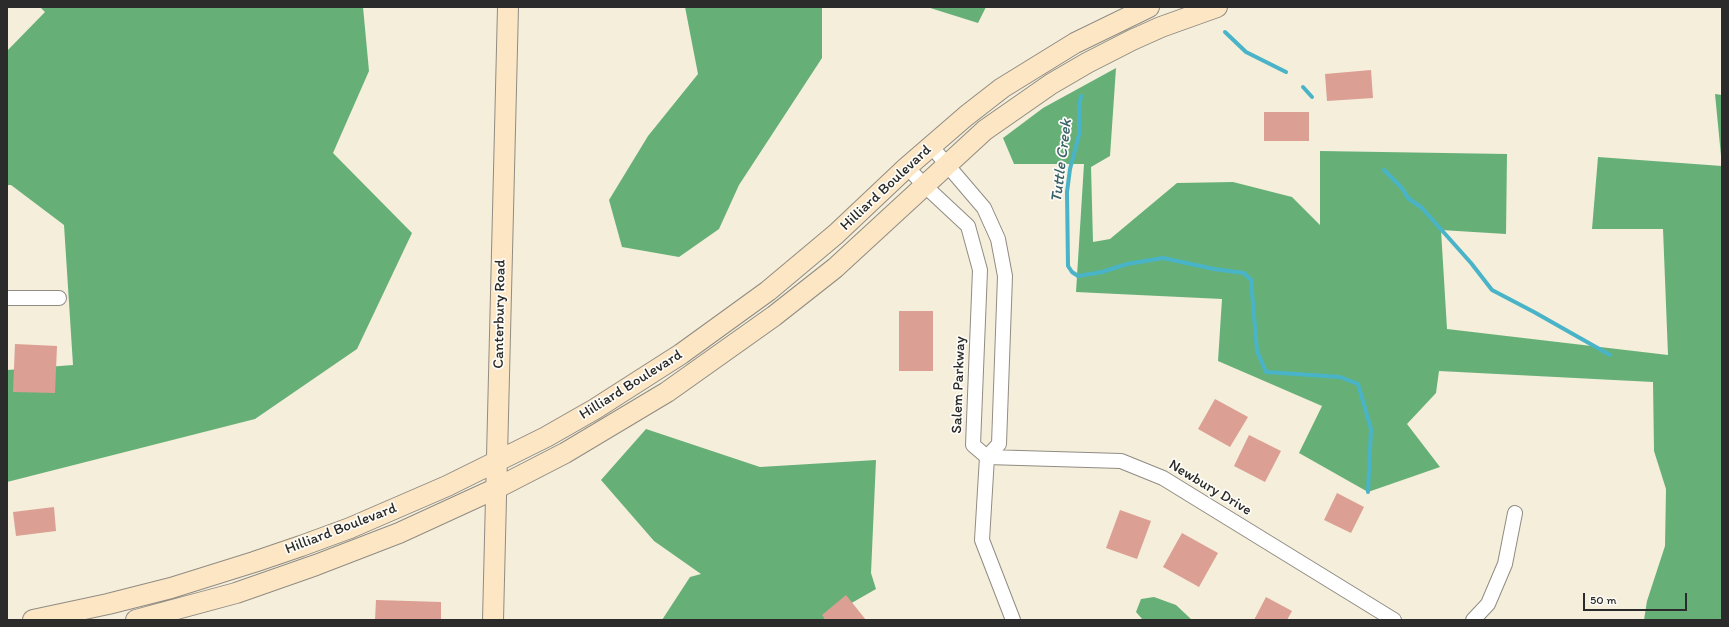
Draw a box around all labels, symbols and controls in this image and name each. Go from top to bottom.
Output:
water label: Tuttle Creek [1047,118,1077,204]
street label: Hilliard Boulevard [837,141,935,235]
street label: Canterbury Road [490,259,510,369]
street label: Salem Parkway [948,336,970,434]
street label: Hilliard Boulevard [576,346,686,424]
street label: Newbury Drive [1165,456,1255,520]
street label: Hilliard Boulevard [283,499,399,559]
scale bar [1585,585,1689,611]
text: 50 m [1590,593,1616,607]

